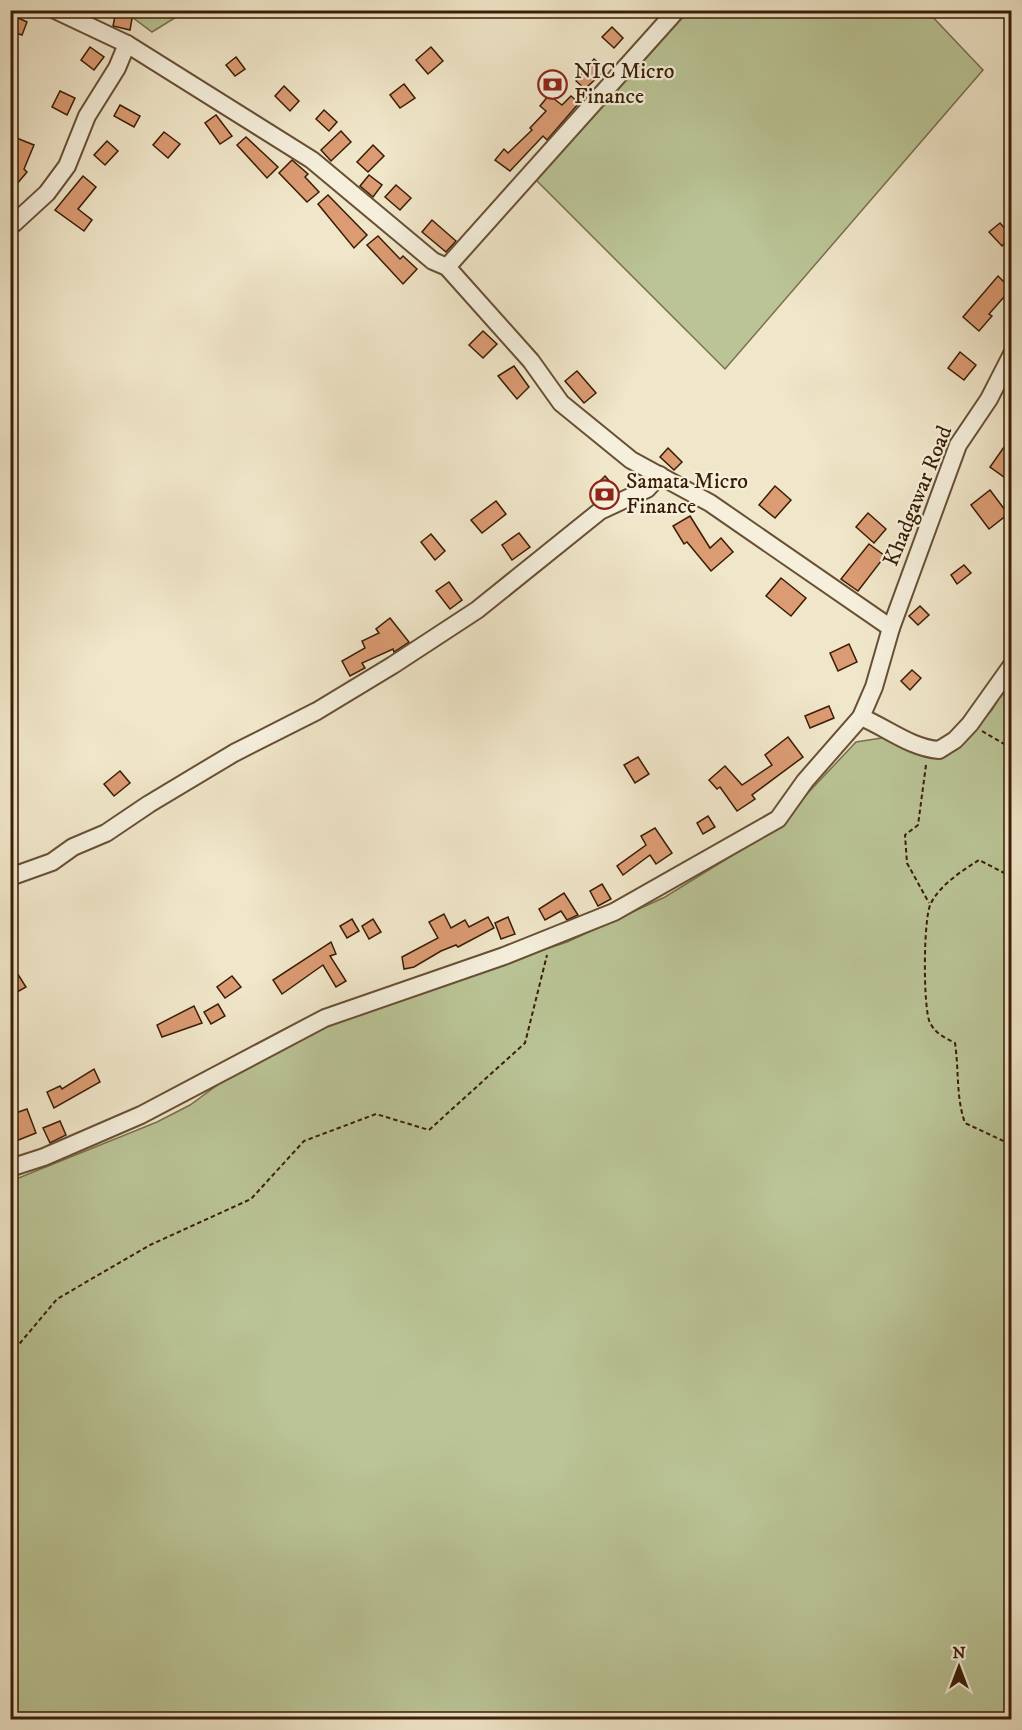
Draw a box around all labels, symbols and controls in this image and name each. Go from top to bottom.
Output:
place label: NIC Micro Finance [574,58,674,110]
bank icon: NIC Micro Finance [537,68,569,100]
street label: Khadgawar Road [878,422,958,570]
place label: Samata Micro Finance [626,468,748,520]
bank icon: Samata Micro Finance [589,478,621,510]
north arrow [929,1637,989,1697]
text: N [952,1643,966,1663]

